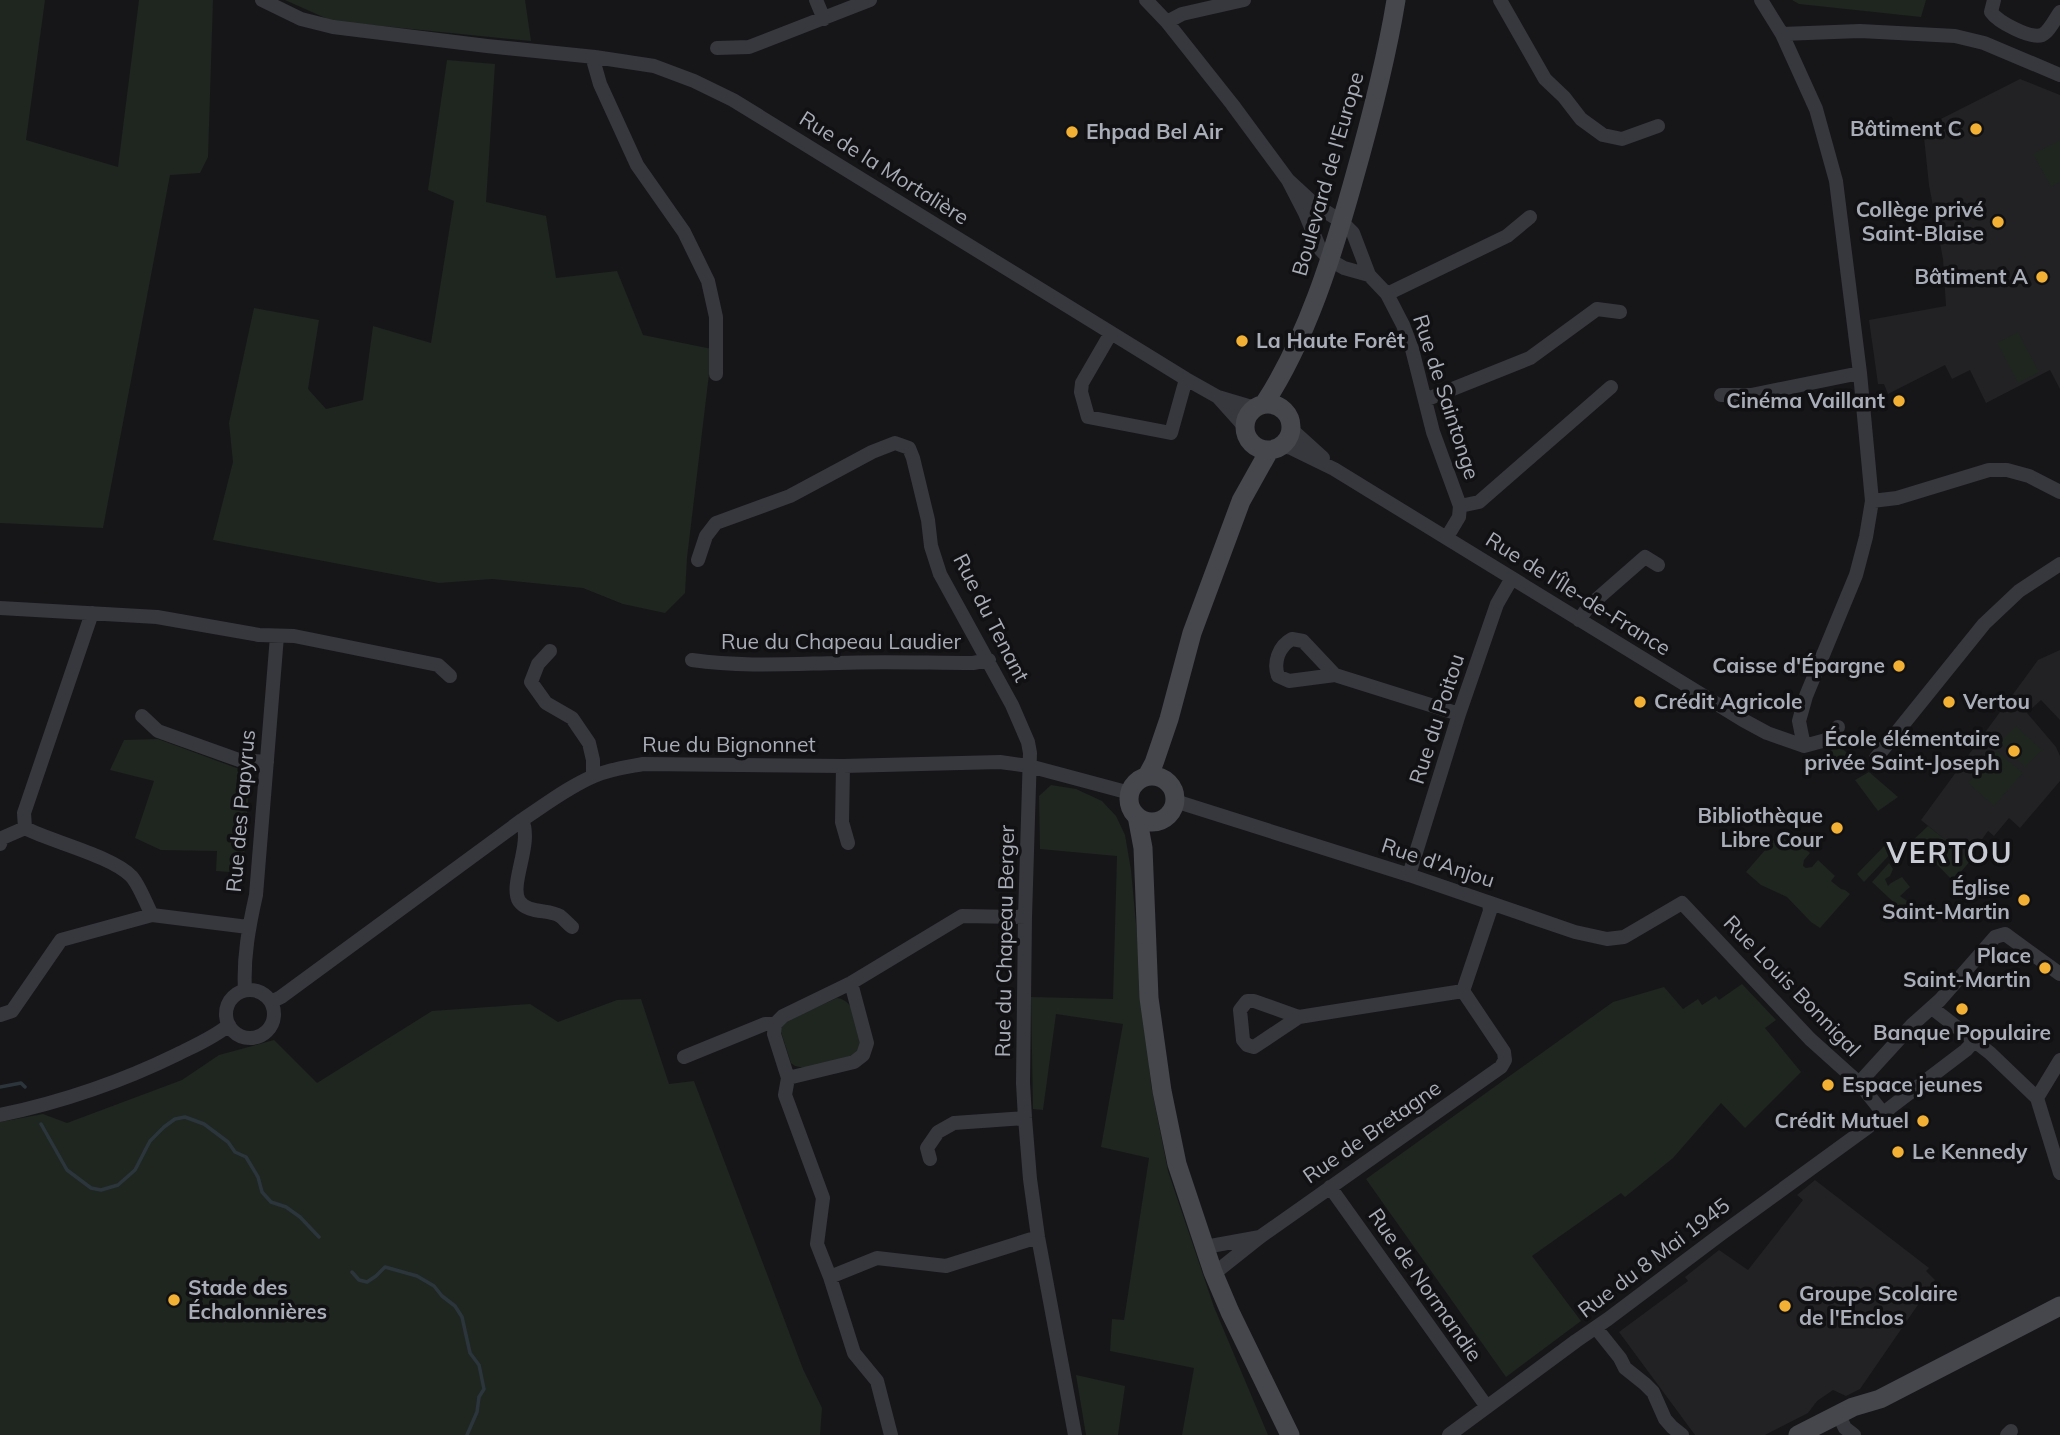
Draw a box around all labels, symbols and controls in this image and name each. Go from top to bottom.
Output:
street label: Boulevard de l'Europe [1285,69,1369,279]
street label: Rue de la Mortalière [795,105,974,230]
place label: Bâtiment C [1850,115,1962,141]
place label: Ehpad Bel Air [1086,118,1223,144]
marker: Bâtiment C [1968,121,1984,137]
marker: Ehpad Bel Air [1064,124,1080,140]
place label: Collège privé Saint-Blaise [1856,196,1984,246]
marker: Collège privé Saint-Blaise [1990,214,2006,230]
place label: Bâtiment A [1915,263,2028,289]
marker: Bâtiment A [2034,269,2050,285]
street label: Rue de Saintonge [1408,311,1486,482]
place label: La Haute Forêt [1256,327,1405,353]
marker: La Haute Forêt [1234,333,1250,349]
place label: Cinéma Vaillant [1726,387,1885,413]
marker: Cinéma Vaillant [1891,393,1907,409]
street label: Rue de l'Île-de-France [1481,526,1676,661]
street label: Rue du Tenant [948,549,1035,686]
street label: Rue du Chapeau Laudier [721,628,961,654]
street label: Rue du Poitou [1403,650,1469,787]
place label: Caisse d'Épargne [1712,652,1885,678]
marker: Caisse d'Épargne [1891,658,1907,674]
place label: Crédit Agricole [1654,688,1802,714]
place label: Vertou [1962,688,2030,714]
marker: Crédit Agricole [1632,694,1648,710]
marker: Vertou [1941,694,1957,710]
place label: École élémentaire privée Saint-Joseph [1804,725,2000,775]
street label: Rue des Papyrus [220,729,260,893]
street label: Rue du Bignonnet [642,731,816,757]
marker: École élémentaire privée Saint-Joseph [2006,743,2022,759]
place label: Bibliothèque Libre Cour [1698,802,1824,852]
marker: Bibliothèque Libre Cour [1829,820,1845,836]
street label: Rue du Chapeau Berger [989,824,1019,1057]
street label: Rue d'Anjou [1378,832,1498,893]
district label: VERTOU [1886,835,2013,870]
place label: Église Saint-Martin [1882,874,2010,924]
marker: Église Saint-Martin [2016,892,2032,908]
street label: Rue Louis Bonnigal [1719,909,1867,1061]
place label: Place Saint-Martin [1903,942,2031,992]
marker: Place Saint-Martin [2037,960,2053,976]
marker: Banque Populaire [1954,1001,1970,1017]
place label: Banque Populaire [1873,1019,2051,1045]
place label: Espace jeunes [1842,1071,1983,1097]
street label: Rue de Bretagne [1297,1074,1445,1188]
marker: Espace jeunes [1820,1077,1836,1093]
place label: Crédit Mutuel [1775,1107,1909,1133]
marker: Crédit Mutuel [1915,1113,1931,1129]
place label: Le Kennedy [1912,1138,2028,1164]
marker: Le Kennedy [1890,1144,1906,1160]
street label: Rue du 8 Mai 1945 [1572,1192,1734,1323]
street label: Rue de Normandie [1363,1203,1488,1366]
place label: Stade des Échalonnières [188,1274,327,1324]
place label: Groupe Scolaire de l'Enclos [1799,1280,1958,1330]
marker: Stade des Échalonnières [166,1292,182,1308]
marker: Groupe Scolaire de l'Enclos [1777,1298,1793,1314]

